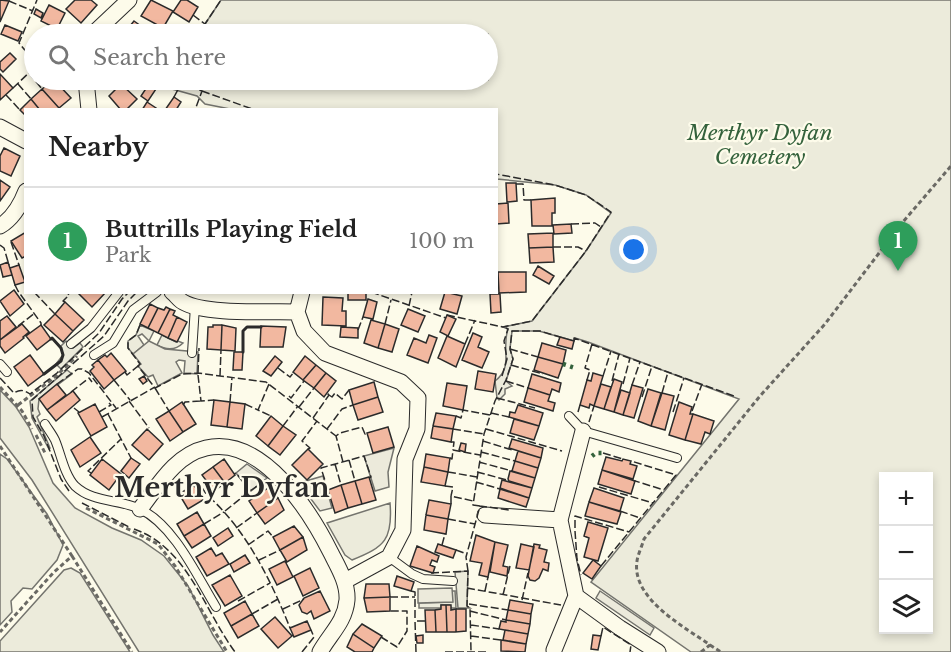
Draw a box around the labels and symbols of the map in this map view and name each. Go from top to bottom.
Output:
park label: Merthyr Dyfan Cemetery [686,120,833,170]
pin: 1 [878,222,918,271]
your location [619,235,648,264]
district label: Merthyr Dyfan [114,471,330,504]

